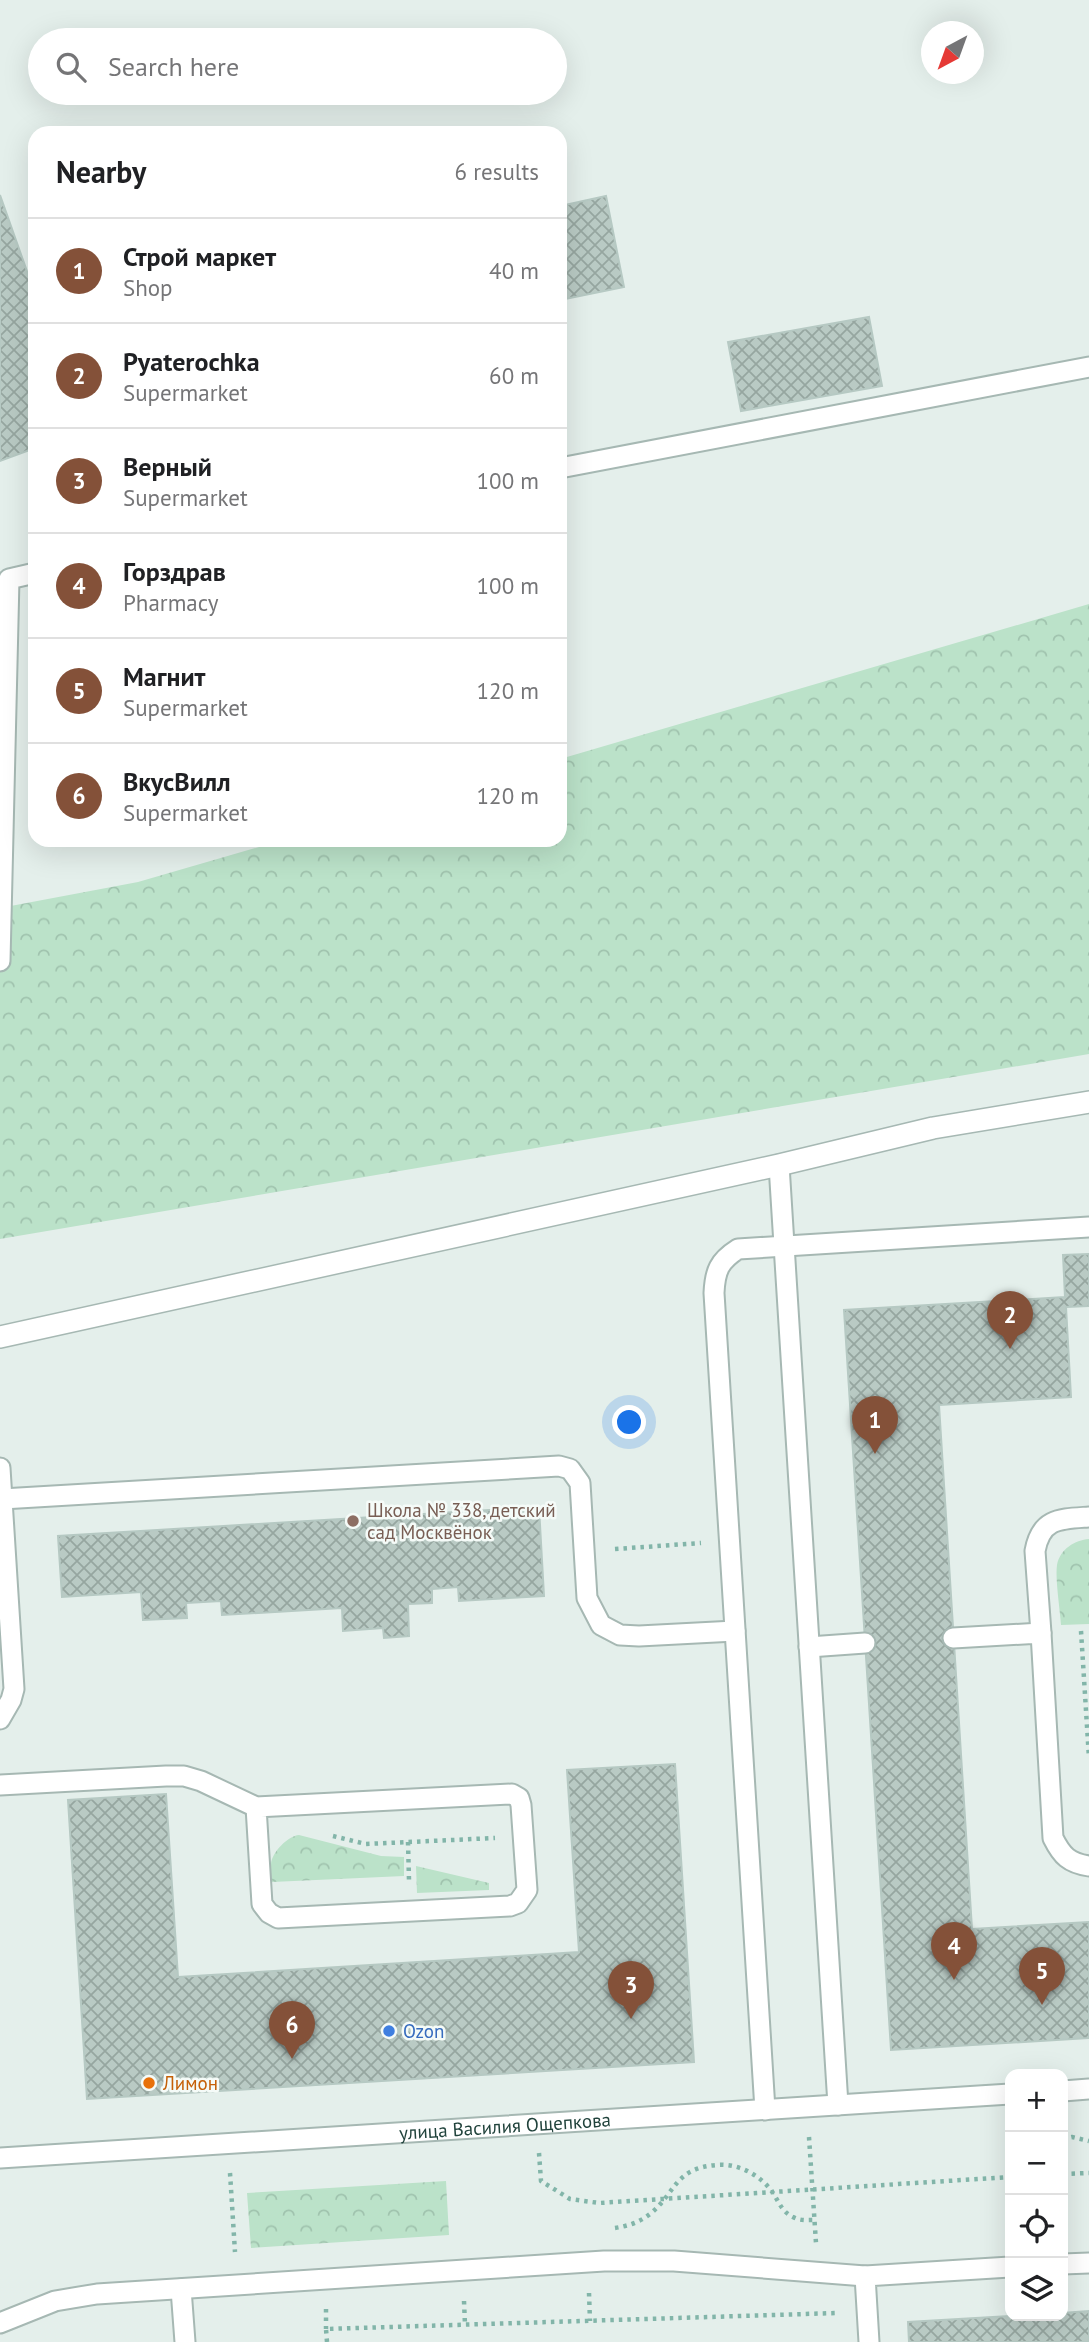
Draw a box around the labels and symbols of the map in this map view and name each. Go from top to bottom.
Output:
north arrow [921,21,984,84]
pin: 2 [987,1291,1033,1349]
pin: 1 [852,1396,898,1454]
your location [612,1405,646,1439]
place label: Школа № 338, детский сад Москвёнок [367,1498,556,1544]
marker: Школа № 338, детский сад Москвёнок [345,1513,361,1529]
pin: 4 [931,1922,977,1980]
pin: 5 [1019,1947,1065,2005]
pin: 3 [608,1961,654,2019]
pin: 6 [269,2001,315,2059]
place label: Ozon [403,2019,444,2043]
marker: Ozon [381,2023,397,2039]
place label: Лимон [162,2071,218,2095]
marker: Лимон [141,2075,157,2091]
street label: улица Василия Ощепкова [398,2107,612,2145]

